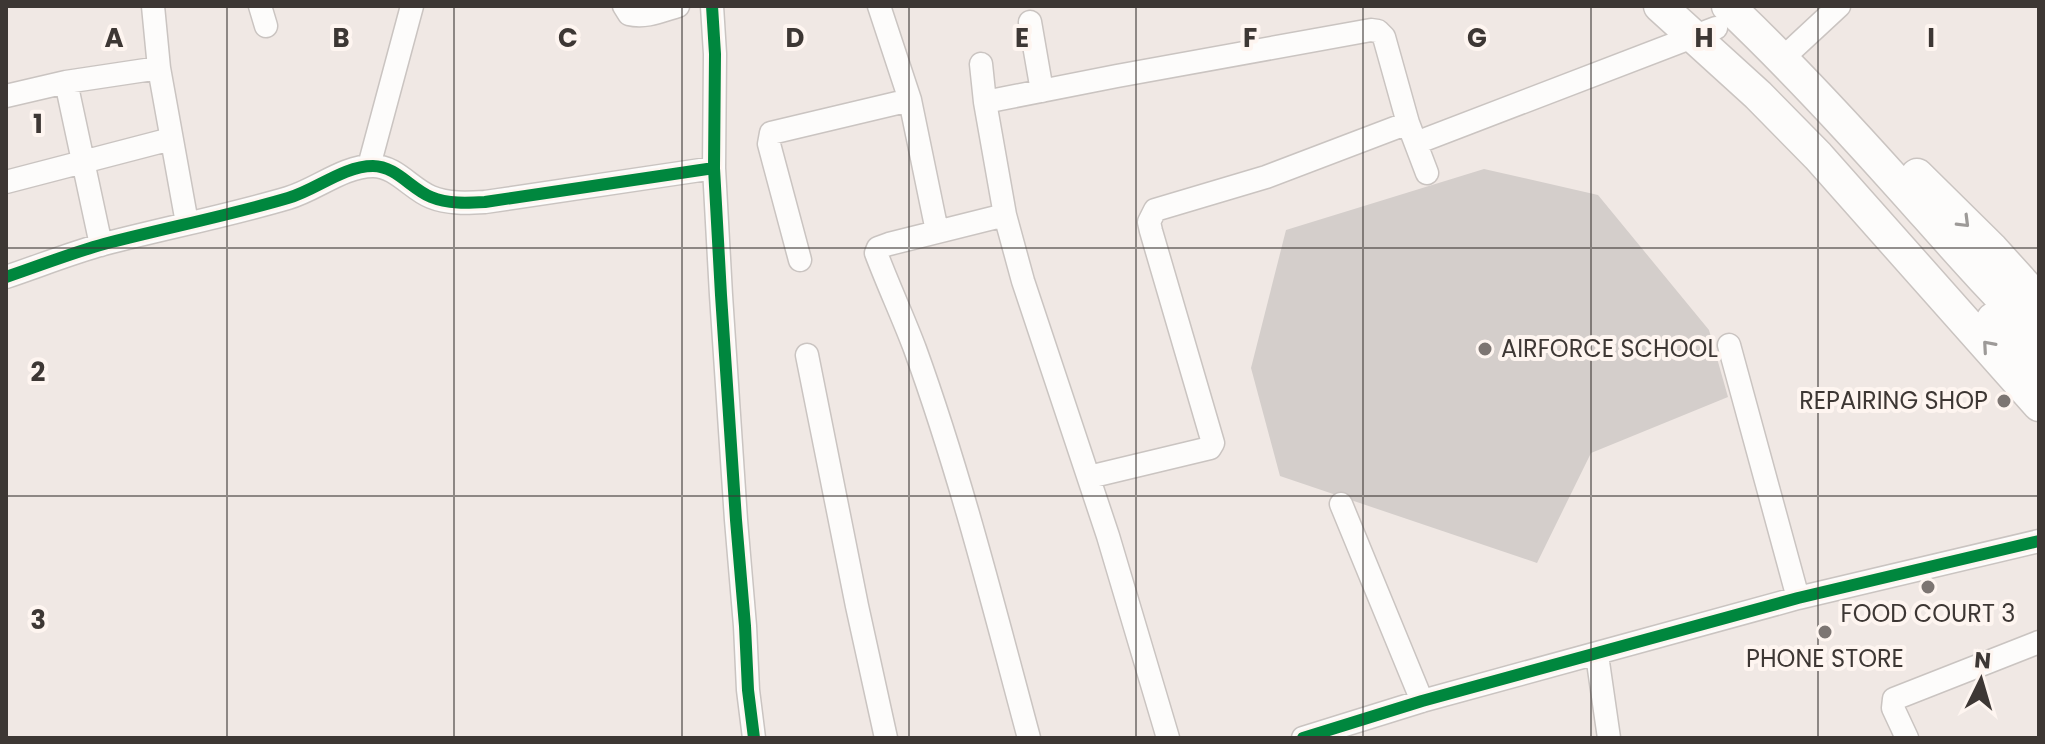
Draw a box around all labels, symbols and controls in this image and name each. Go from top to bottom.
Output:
text: A [104,20,124,56]
text: B [332,20,350,56]
text: C [558,20,578,56]
text: D [786,20,805,56]
text: E [1015,20,1029,56]
text: F [1243,20,1257,56]
text: G [1467,20,1487,56]
text: H [1694,20,1714,56]
text: I [1927,20,1935,56]
text: 1 [33,106,43,142]
one-way arrow [1955,213,1970,227]
place label: AIRFORCE SCHOOL [1501,332,1718,365]
marker: AIRFORCE SCHOOL [1476,340,1494,358]
one-way arrow [1983,341,1998,356]
text: 2 [31,354,46,390]
place label: REPAIRING SHOP [1799,384,1988,417]
marker: REPAIRING SHOP [1995,392,2013,410]
marker: FOOD COURT 3 [1919,578,1937,596]
place label: FOOD COURT 3 [1841,597,2015,630]
text: 3 [30,602,46,638]
marker: PHONE STORE [1816,623,1834,641]
north arrow [1941,640,2021,720]
place label: PHONE STORE [1746,642,1904,675]
text: N [1973,644,1992,677]

